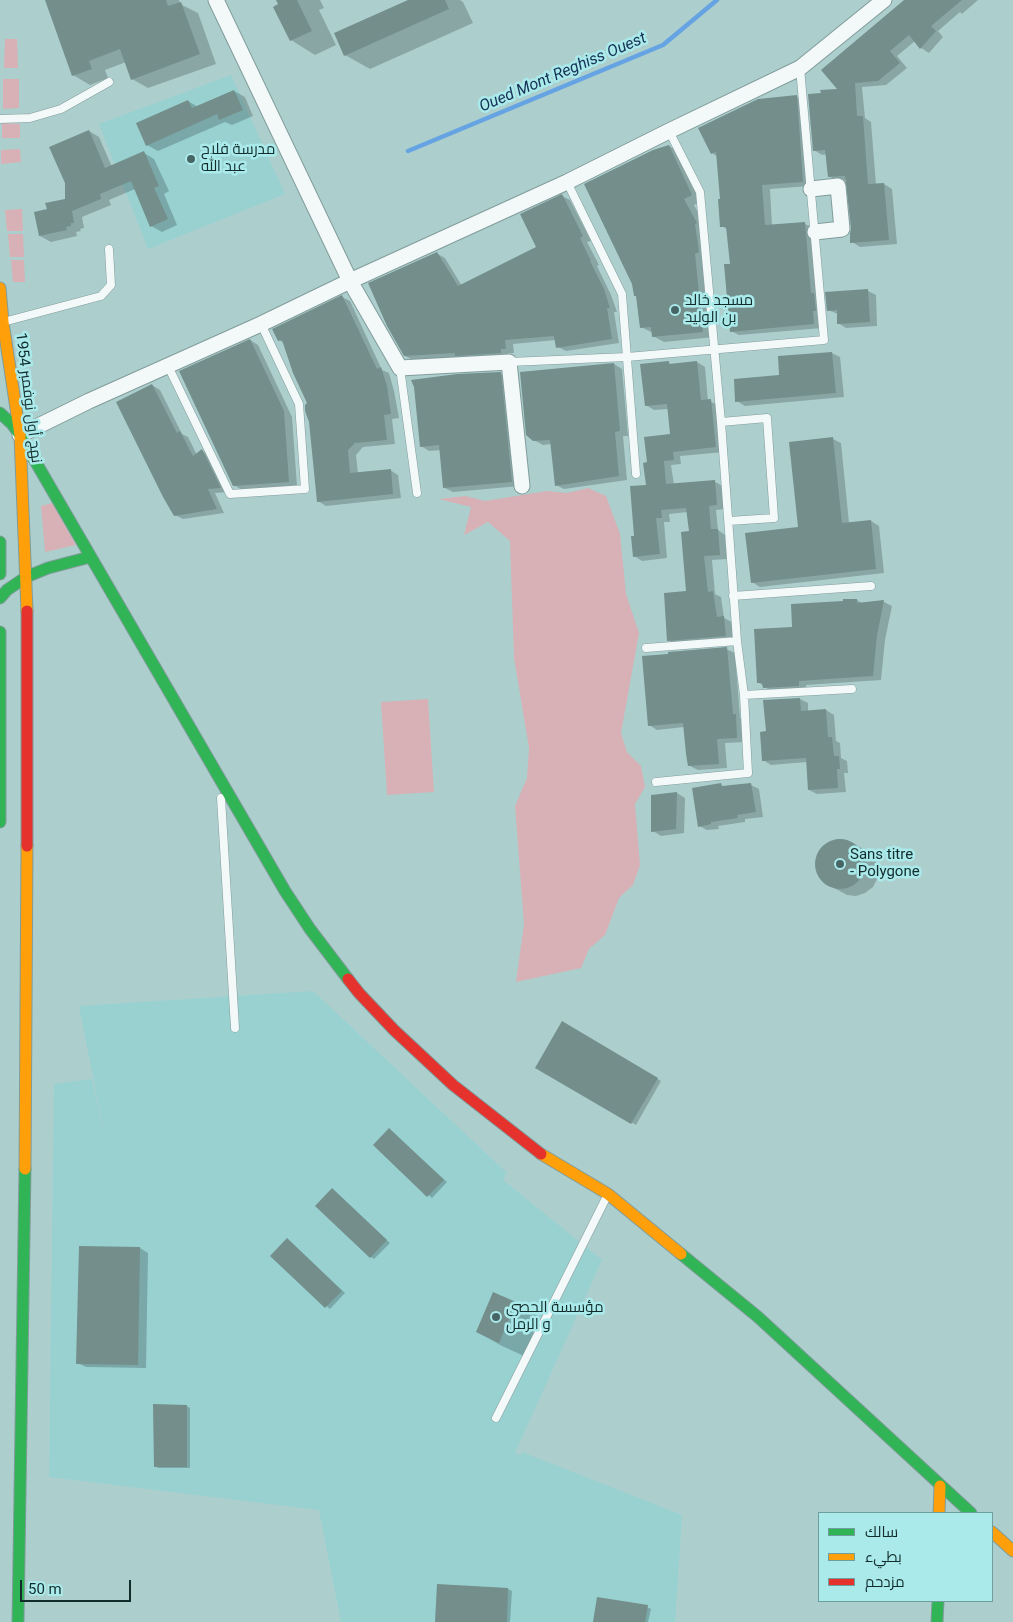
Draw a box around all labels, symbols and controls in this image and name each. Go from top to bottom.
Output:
water label: Oued Mont Reghiss Ouest [477,29,649,117]
place label: مدرسة فلاح عبد الله [201,141,275,176]
marker: مدرسة فلاح عبد الله [185,153,197,165]
place label: مسجد خالد بن الوليد [685,292,753,327]
marker: مسجد خالد بن الوليد [669,304,681,316]
street label: نهج أول نوفمبر 1954 [11,332,45,464]
place label: Sans titre - Polygone [850,846,920,881]
marker: Sans titre - Polygone [834,858,846,870]
place label: مؤسسة الحصى و الرمل [506,1299,604,1334]
marker: مؤسسة الحصى و الرمل [490,1311,502,1323]
legend [818,1512,993,1602]
text: سالك [865,1523,898,1541]
text: بطيء [865,1548,902,1566]
scale bar [22,1570,134,1602]
text: مزدحم [865,1573,905,1591]
text: 50 m [28,1580,62,1598]

